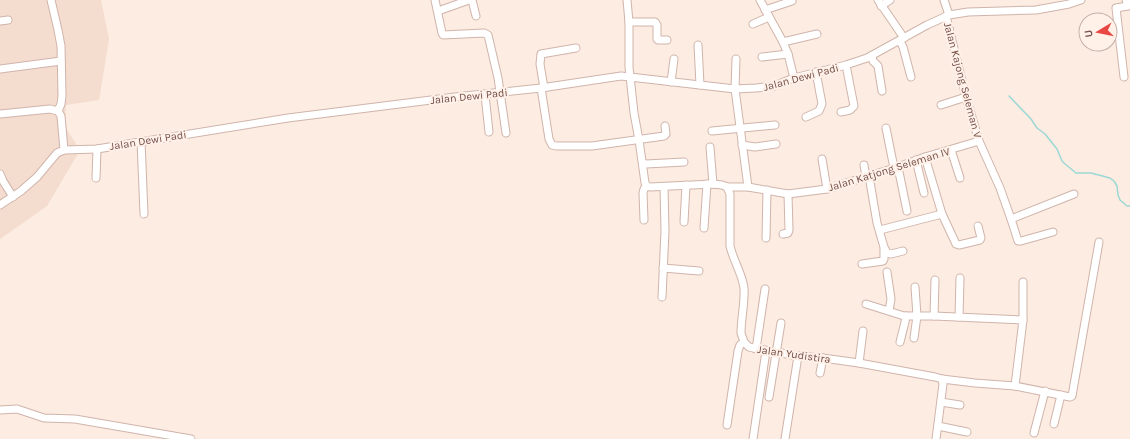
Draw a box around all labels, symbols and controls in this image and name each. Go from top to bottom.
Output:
north arrow [1078,12,1118,52]
street label: Jalan Kajong Seleman V [941,21,984,139]
text: U [1082,29,1096,39]
street label: Jalan Dewi Padi [762,61,840,94]
street label: Jalan Dewi Padi [430,86,508,107]
street label: Jalan Dewi Padi [109,128,187,153]
street label: Jalan Katjong Seleman IV [827,145,952,194]
street label: Jalan Yudistira [756,343,831,366]

